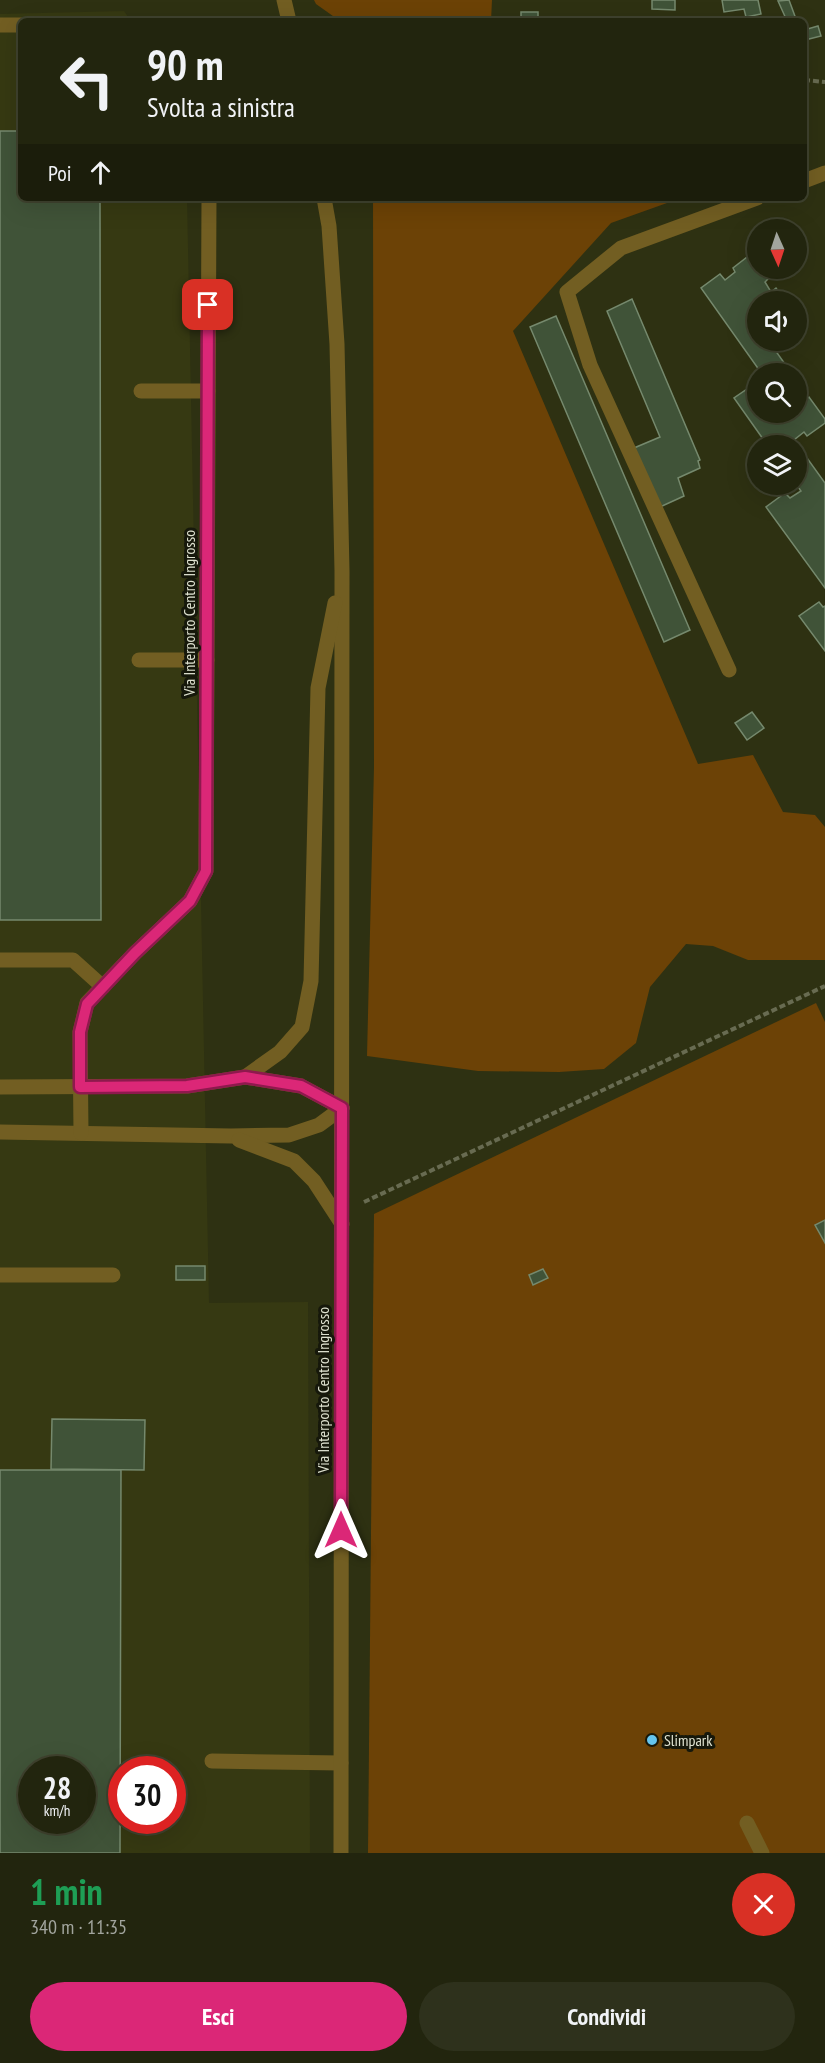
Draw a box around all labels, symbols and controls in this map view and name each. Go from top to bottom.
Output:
text: 90 m [147,37,224,92]
icon: left [48,42,126,120]
text: Svolta a sinistra [147,90,295,124]
icon: ahead [84,156,117,189]
text: Poi [48,159,72,187]
north arrow [747,219,807,279]
map controls [747,219,807,495]
pin [182,279,233,330]
icon: arrive [191,288,224,321]
button: sound [747,291,807,351]
button: search [747,363,807,423]
button: layers [747,435,807,495]
street label: Via Interporto Centro Ingrosso [179,530,199,697]
street label: Via Interporto Centro Ingrosso [313,1307,333,1474]
position arrow [309,1498,373,1562]
place label: Slimpark [664,1730,713,1750]
marker: Slimpark [645,1733,659,1747]
speed limit sign: 30 [108,1756,186,1834]
text: 28 [43,1768,71,1807]
text: km/h [44,1801,70,1820]
text: 1 min [30,1868,103,1915]
button: close [732,1873,795,1936]
text: 340 m · 11:35 [30,1914,127,1940]
button: Esci [30,1982,407,2051]
button: Condividi [419,1982,795,2051]

